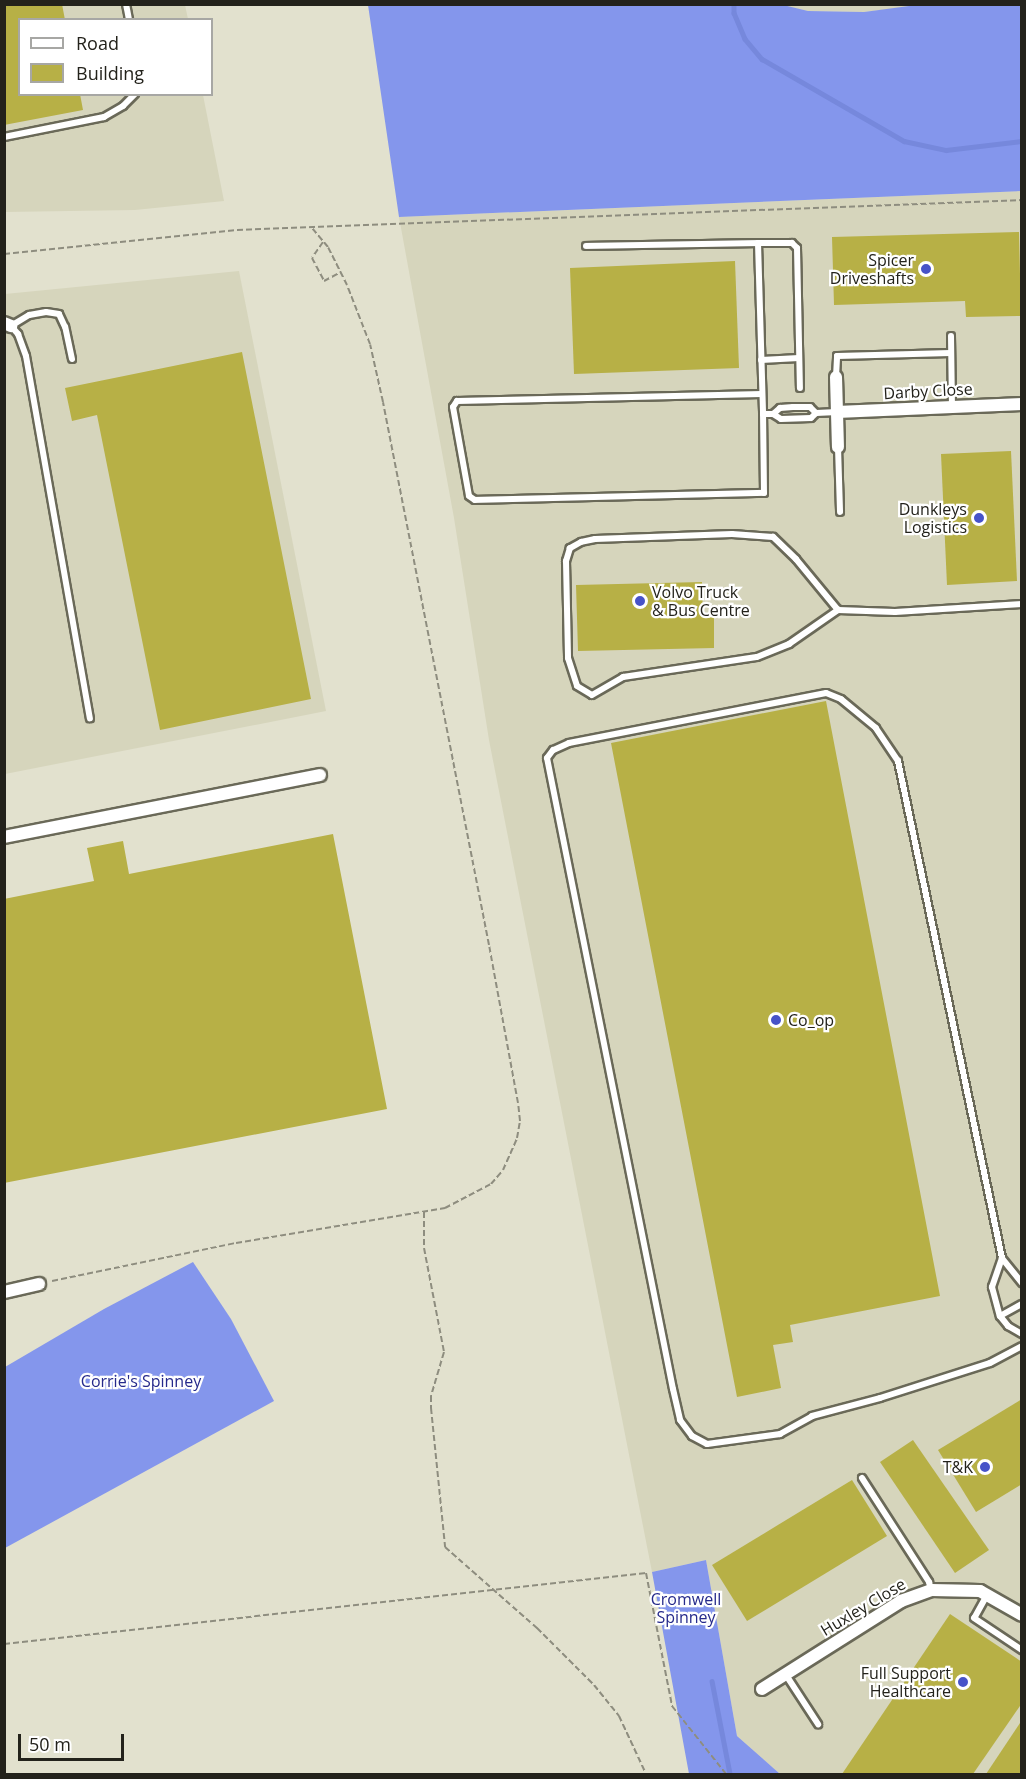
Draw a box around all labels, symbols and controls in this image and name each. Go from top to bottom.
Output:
legend [18,18,213,96]
text: Road [76,31,119,55]
text: Building [76,61,144,85]
place label: Spicer Driveshafts [830,250,914,288]
marker: Spicer Driveshafts [919,262,933,276]
street label: Darby Close [883,379,973,403]
place label: Dunkleys Logistics [899,499,967,537]
marker: Dunkleys Logistics [972,511,986,525]
place label: Volvo Truck & Bus Centre [652,582,750,620]
marker: Volvo Truck & Bus Centre [633,594,647,608]
place label: Co_op [788,1010,834,1030]
marker: Co_op [769,1013,783,1027]
park label: Corrie's Spinney [81,1371,201,1391]
place label: T&K [943,1457,973,1477]
marker: T&K [978,1460,992,1474]
street label: Huxley Close [817,1574,909,1640]
park label: Cromwell Spinney [651,1589,721,1627]
place label: Full Support Healthcare [861,1663,951,1701]
marker: Full Support Healthcare [956,1675,970,1689]
scale bar [21,1722,128,1760]
text: 50 m [29,1732,71,1756]

